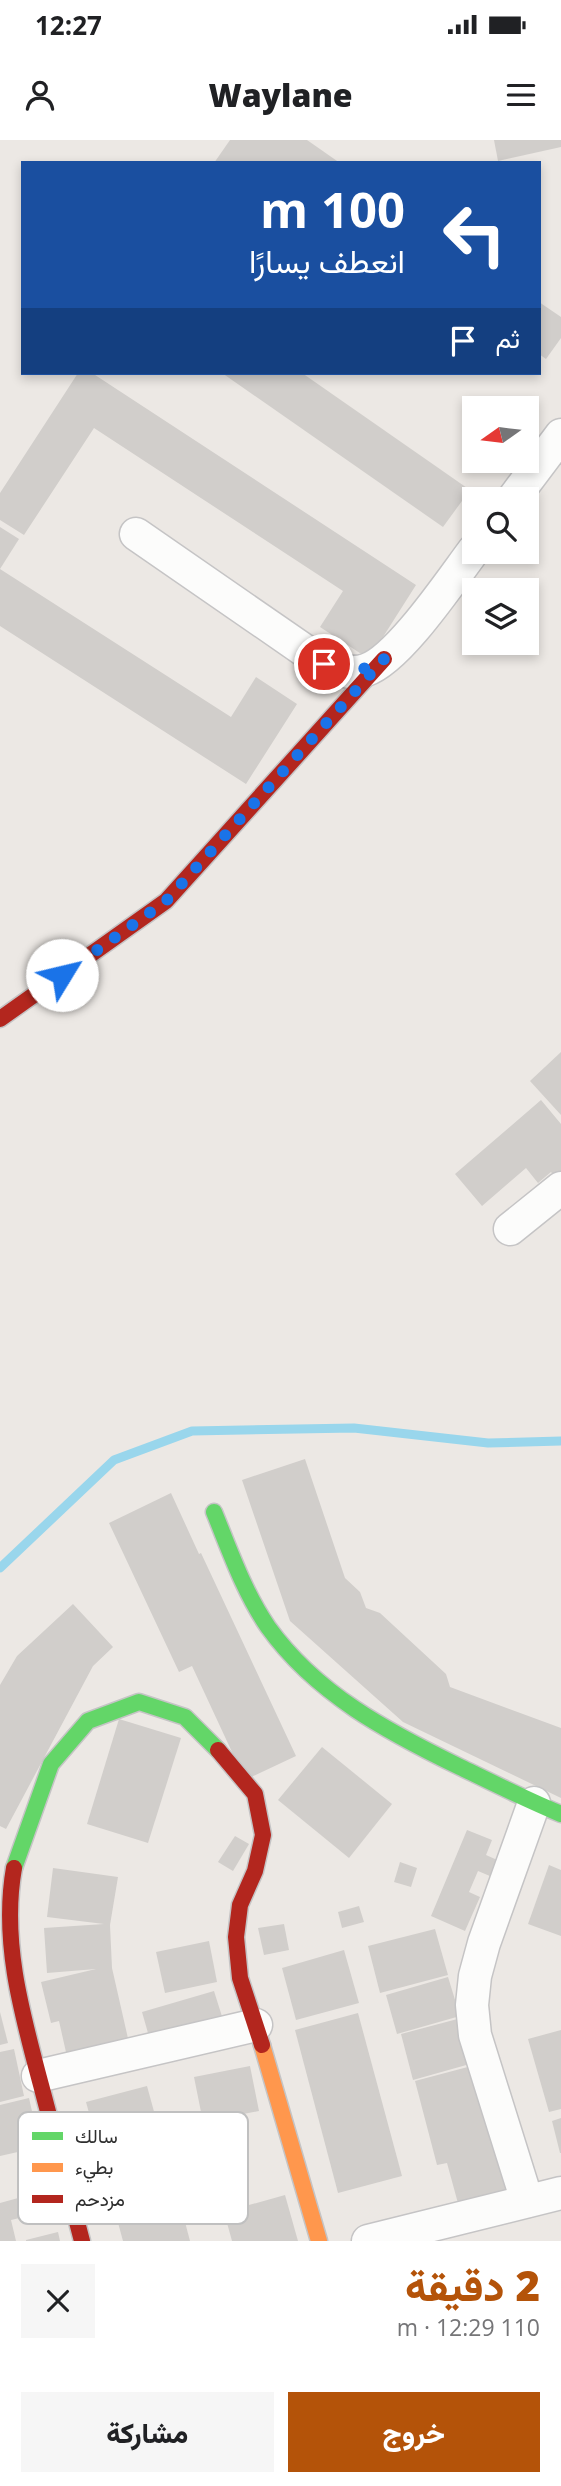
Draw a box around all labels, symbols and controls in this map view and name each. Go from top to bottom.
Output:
text: 12:27 [35,7,102,43]
text: Waylane [208,73,353,116]
icon: person [21,76,59,114]
icon: menu [502,76,540,114]
text: 100 m [260,176,405,242]
icon: left [429,189,520,280]
text: انعطف يسارًا [249,239,405,282]
text: ثم [496,320,520,356]
icon: arrive [444,322,482,360]
north arrow [462,396,539,472]
map controls [462,396,539,655]
button: search [462,487,539,564]
button: layers [462,578,539,655]
pin [294,634,354,694]
icon: arrive [305,645,343,683]
position arrow [25,938,99,1012]
legend [18,2112,248,2224]
text: سالك [75,2123,118,2149]
text: بطيء [75,2154,113,2183]
text: مزدحم [75,2186,125,2212]
text: 2 دقيقة [405,2256,540,2313]
button: close [21,2264,95,2338]
text: 110 m · 12:29 [397,2311,540,2343]
button: مشاركة [21,2392,274,2472]
button: خروج [288,2392,540,2472]

